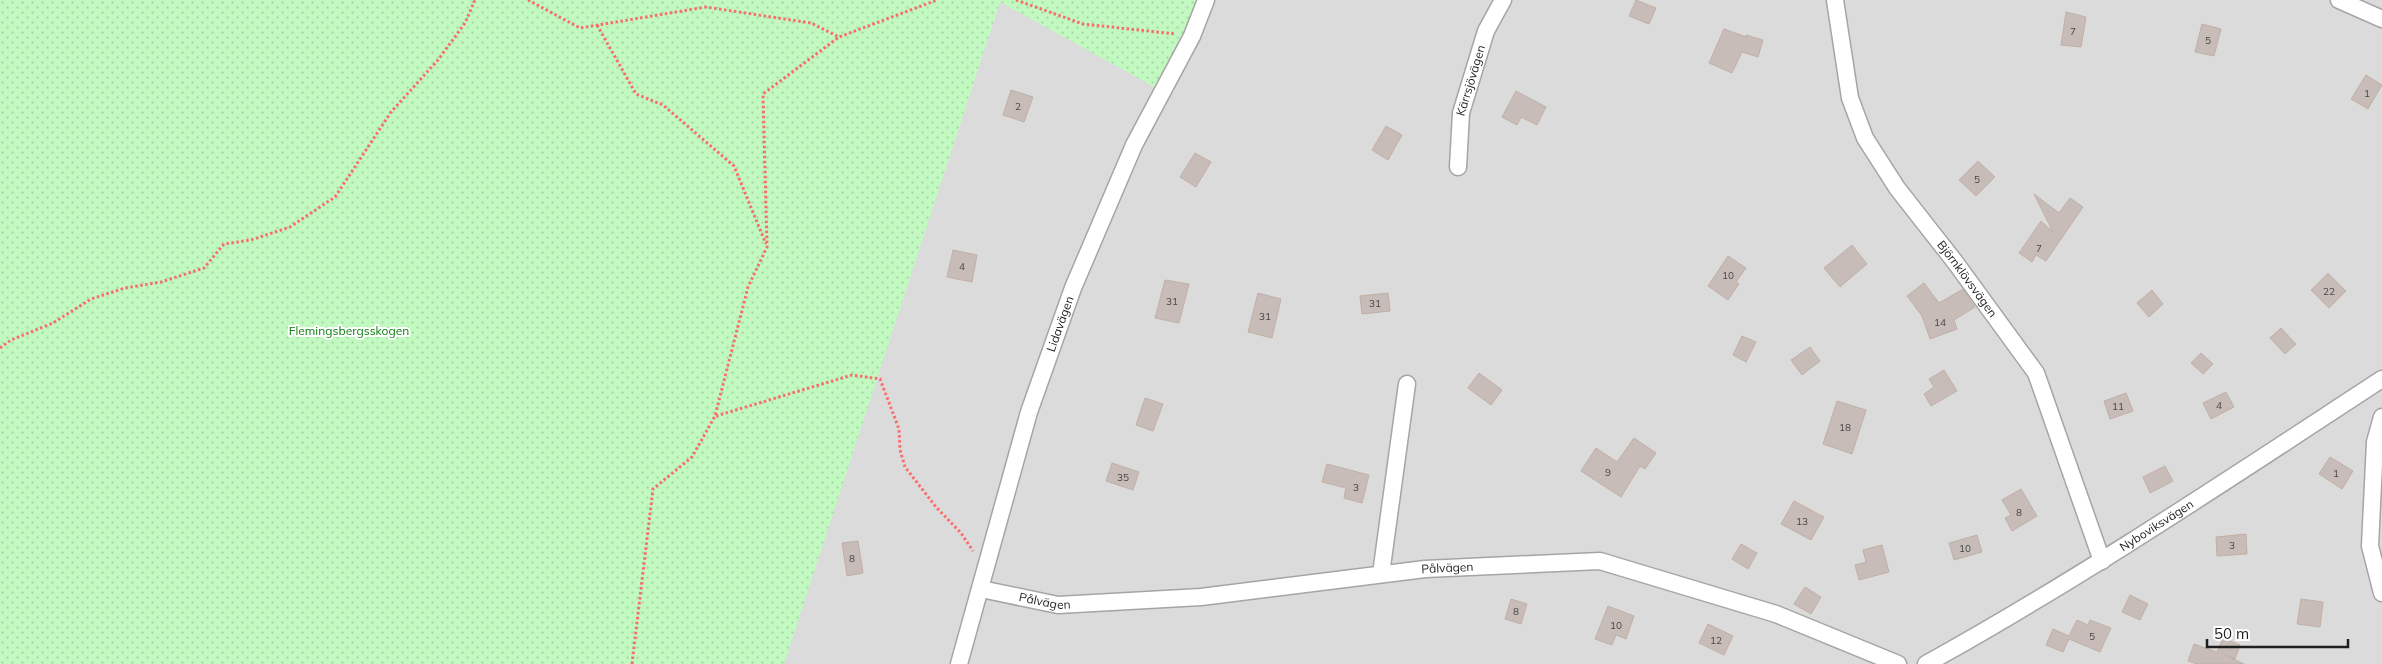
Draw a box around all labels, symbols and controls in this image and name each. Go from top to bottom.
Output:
house number: 7 [2070,25,2076,38]
house number: 5 [2205,34,2211,47]
street label: Kärrsjövägen [1453,43,1488,118]
house number: 1 [2364,87,2370,100]
house number: 2 [1015,100,1021,113]
house number: 5 [1974,173,1980,186]
street label: Björnklövsvägen [1934,237,2001,320]
house number: 7 [2036,242,2042,255]
house number: 4 [959,260,965,273]
house number: 10 [1722,269,1734,282]
house number: 22 [2323,285,2335,298]
street label: Lidavägen [1043,294,1077,354]
house number: 31 [1166,295,1178,308]
house number: 31 [1369,297,1381,310]
house number: 31 [1259,310,1271,323]
house number: 14 [1934,316,1946,329]
park label: Flemingsbergsskogen [289,323,409,338]
house number: 4 [2216,399,2222,412]
house number: 11 [2112,400,2124,413]
house number: 18 [1839,421,1851,434]
house number: 9 [1605,466,1611,479]
house number: 1 [2333,467,2339,480]
house number: 35 [1117,471,1129,484]
house number: 3 [1353,481,1359,494]
street label: Nyboviksvägen [2117,496,2196,554]
house number: 8 [2016,506,2022,519]
house number: 13 [1796,515,1808,528]
house number: 3 [2229,539,2235,552]
house number: 10 [1959,542,1971,555]
house number: 8 [849,552,855,565]
street label: Pålvägen [1421,559,1474,576]
street label: Pålvägen [1018,589,1071,612]
house number: 8 [1513,605,1519,618]
scale bar [2207,616,2348,648]
house number: 10 [1610,619,1622,632]
text: 50 m [2214,624,2249,643]
house number: 5 [2089,630,2095,643]
house number: 12 [1710,634,1722,647]

